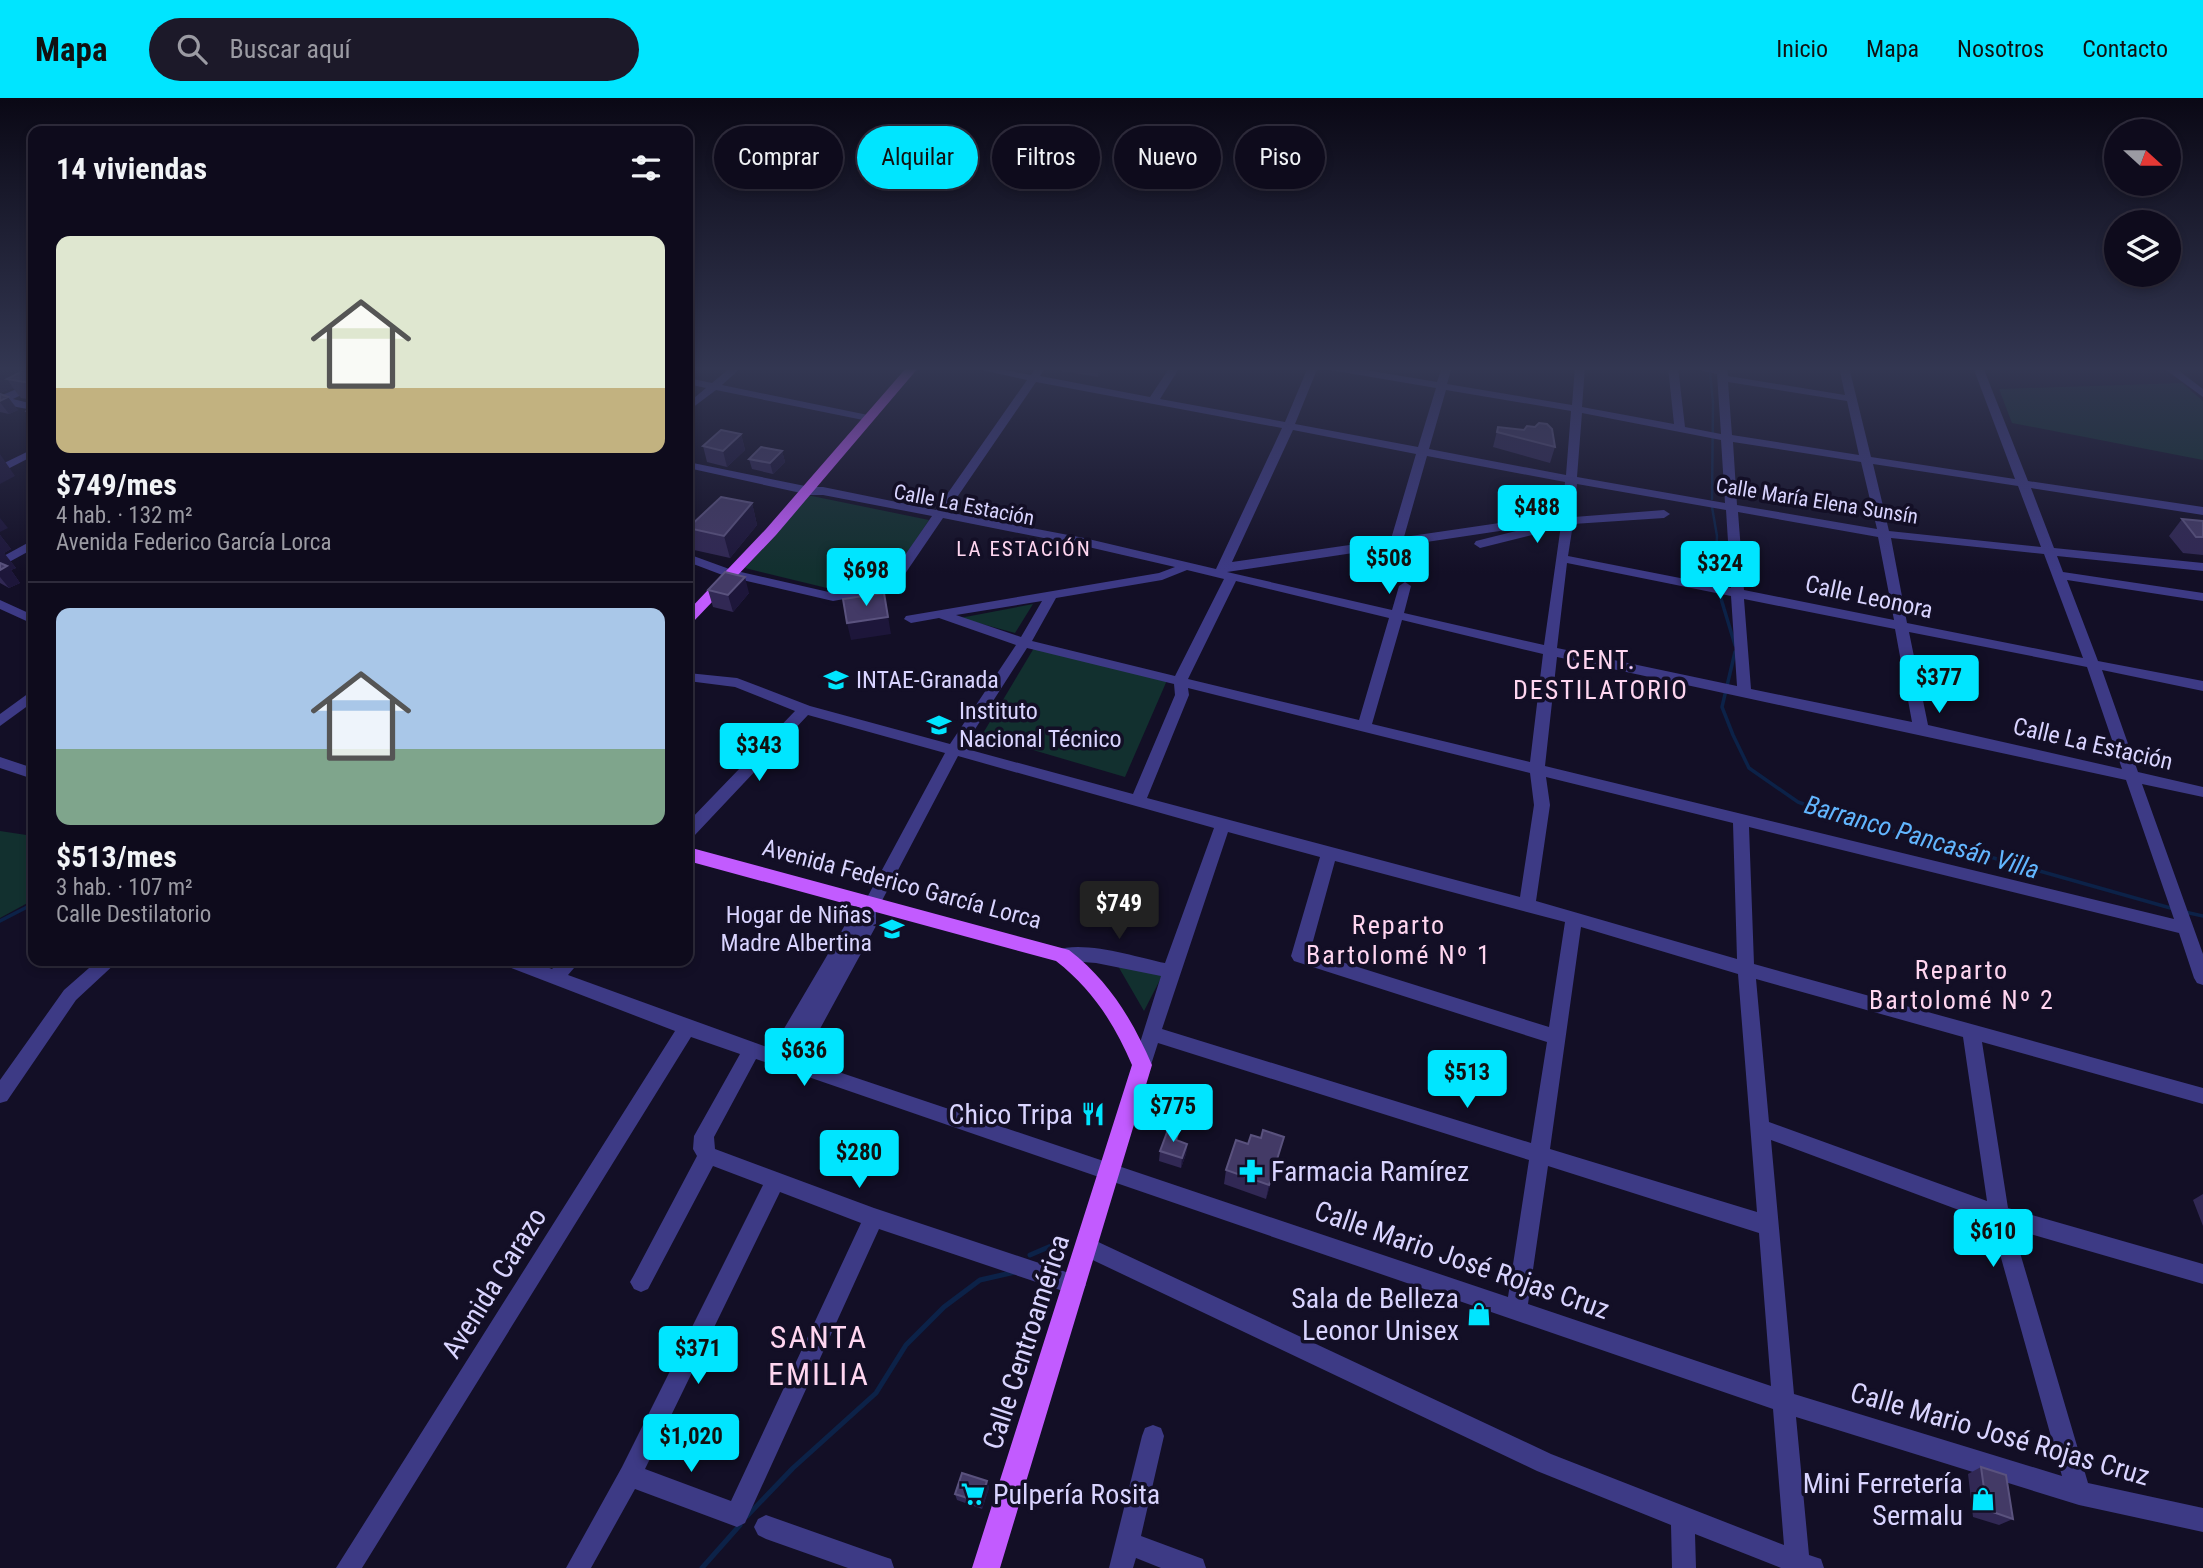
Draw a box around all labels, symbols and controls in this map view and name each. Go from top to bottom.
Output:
search box [149,18,639,81]
text: Mapa [35,30,107,69]
icon: search [173,30,211,68]
text: Buscar aquí [229,34,351,64]
text: Inicio [1776,35,1828,63]
text: Mapa [1866,35,1919,63]
text: Nosotros [1957,35,2044,63]
text: Contacto [2082,35,2168,63]
north arrow [2104,119,2180,196]
map controls [2104,119,2181,287]
chip: Comprar [714,126,843,189]
chip: Alquilar [857,126,978,189]
chip: Filtros [992,126,1100,189]
chip: Nuevo [1114,126,1221,189]
chip: Piso [1235,126,1325,189]
icon: filters [627,149,665,187]
text: 14 viviendas [56,151,207,186]
button: layers [2104,210,2181,287]
icon: home [298,281,424,407]
text: $749/mes [56,467,177,502]
street label: Calle María Elena Sunsín [1714,473,1920,529]
street label: Calle La Estación [892,480,1036,530]
pin: $488 [1496,486,1578,545]
text: $488 [1514,494,1560,521]
text: 4 hab. · 132 m² [56,502,193,529]
text: Avenida Federico García Lorca [56,529,331,556]
pin: $508 [1348,536,1430,596]
district label: LA ESTACIÓN [956,537,1092,561]
pin: $324 [1679,542,1761,601]
text: $508 [1366,545,1412,572]
pin: $698 [825,548,907,608]
text: $324 [1697,550,1743,577]
text: $698 [843,557,889,584]
street label: Calle Leonora [1803,570,1935,624]
district label: CENT. DESTILATORIO [1513,645,1689,705]
icon: home [298,653,424,779]
pin: $377 [1898,656,1980,715]
text: $377 [1916,664,1962,691]
school or university icon: INTAE-Granada [822,666,850,694]
place label: INTAE-Granada [856,666,999,694]
place label: Instituto Nacional Técnico [959,697,1122,753]
school or university icon: Instituto Nacional Técnico [925,711,953,739]
street label: Calle La Estación [2010,712,2176,776]
pin: $343 [718,724,800,783]
text: $343 [736,732,782,759]
water label: Barranco Pancasán Villa [1801,789,2043,885]
street label: Avenida Federico García Lorca [760,833,1044,935]
text: $513/mes [56,839,177,874]
text: 3 hab. · 107 m² [56,874,193,901]
pin: $749 [1078,882,1160,941]
text: $749 [1096,890,1142,917]
text: Calle Destilatorio [56,901,211,928]
place label: Hogar de Niñas Madre Albertina [721,901,872,957]
district label: Reparto Bartolomé Nº 1 [1306,910,1492,970]
school or university icon: Hogar de Niñas Madre Albertina [878,915,906,943]
district label: Reparto Bartolomé Nº 2 [1869,955,2055,1015]
pin: $636 [763,1028,845,1088]
text: $636 [781,1037,827,1064]
pin: $513 [1426,1051,1508,1110]
text: $513 [1444,1059,1490,1086]
pin: $775 [1132,1084,1214,1144]
text: $775 [1150,1093,1196,1120]
place label: Chico Tripa [949,1098,1073,1131]
restaurant icon: Chico Tripa [1079,1100,1107,1128]
pin: $280 [818,1130,900,1190]
text: $280 [836,1139,882,1166]
place label: Farmacia Ramírez [1271,1155,1469,1188]
pharmacy icon: Farmacia Ramírez [1237,1157,1265,1185]
street label: Calle Mario José Rojas Cruz [1310,1194,1614,1326]
street label: Avenida Carazo [435,1202,553,1364]
pin: $610 [1952,1210,2034,1269]
text: $610 [1970,1218,2016,1245]
street label: Calle Centroamérica [976,1230,1076,1454]
place label: Sala de Belleza Leonor Unisex [1291,1282,1459,1347]
shop icon: Sala de Belleza Leonor Unisex [1465,1300,1493,1328]
district label: SANTA EMILIA [768,1318,870,1393]
pin: $371 [657,1326,739,1386]
text: $371 [675,1335,721,1362]
street label: Calle Mario José Rojas Cruz [1847,1375,2153,1493]
pin: $1,020 [634,1414,748,1474]
text: $1,020 [659,1423,723,1450]
place label: Mini Ferretería Sermalu [1803,1467,1963,1532]
place label: Pulpería Rosita [993,1478,1160,1511]
supermarket icon: Pulpería Rosita [959,1480,987,1508]
shop icon: Mini Ferretería Sermalu [1969,1485,1997,1513]

